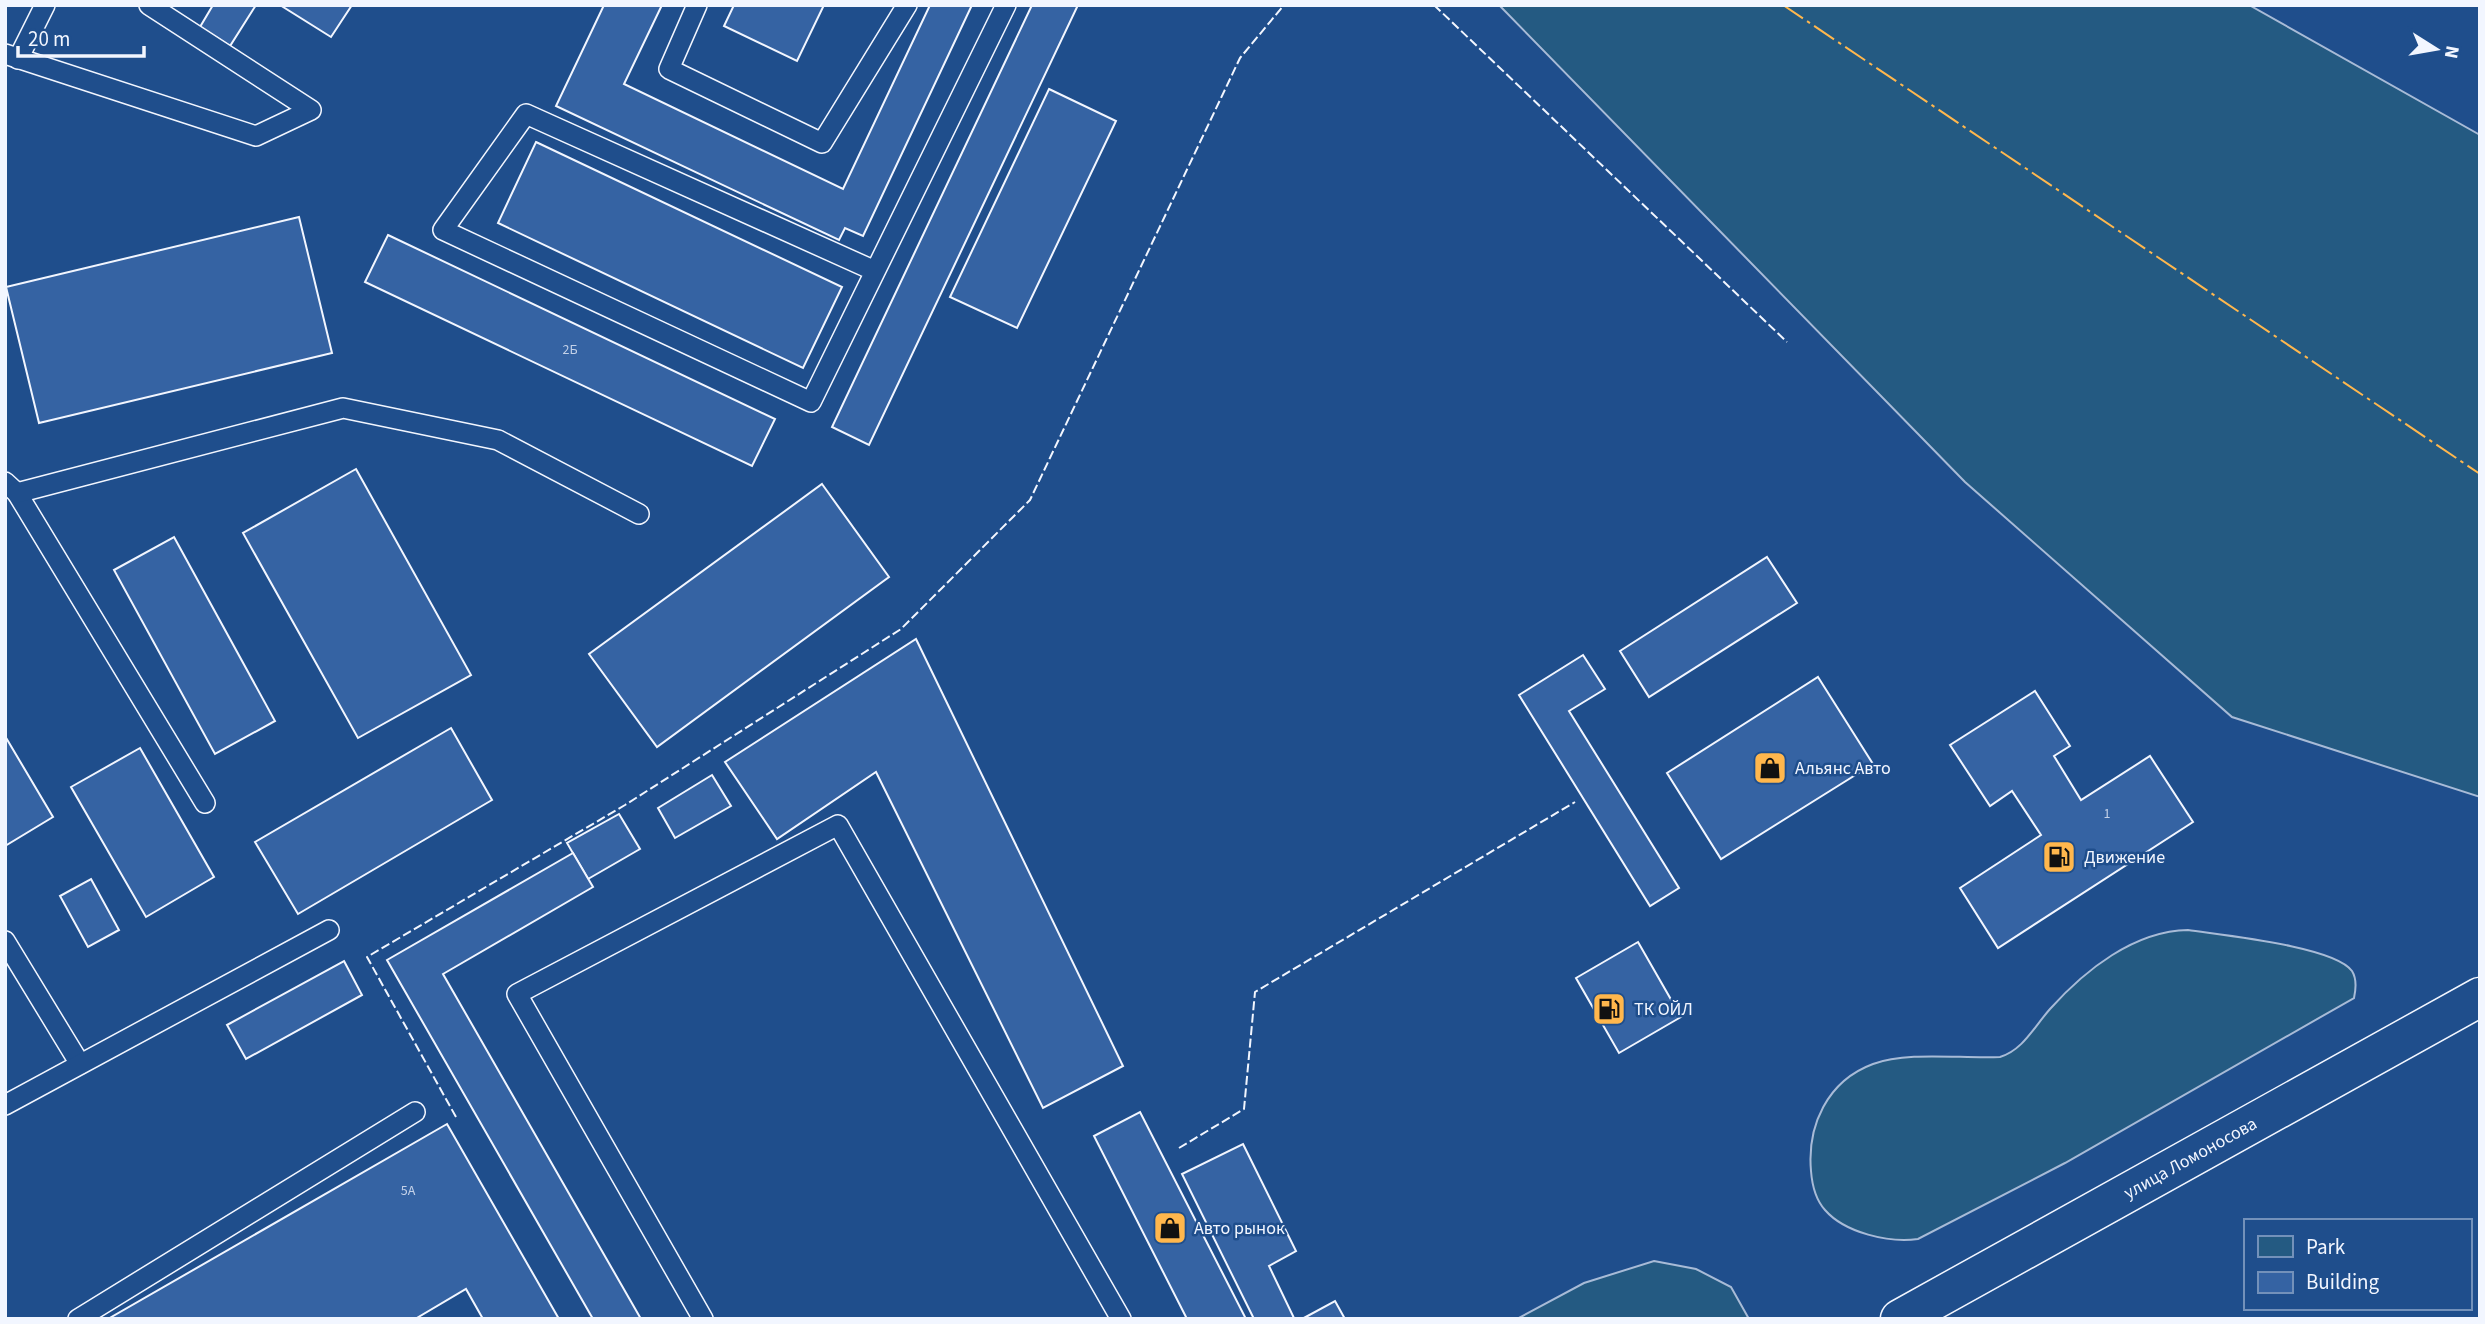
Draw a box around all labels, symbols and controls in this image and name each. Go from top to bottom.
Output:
scale bar [18,14,144,58]
north arrow [2401,14,2471,84]
text: 20 m [28,24,70,54]
text: N [2437,43,2466,61]
house number: 2Б [562,340,578,360]
shop icon: Альянс Авто [1751,749,1789,787]
place label: Альянс Авто [1795,756,1891,781]
house number: 1 [2104,804,2111,824]
fuel station icon: Движение [2040,838,2078,876]
place label: Движение [2084,845,2165,870]
fuel station icon: ТК ОЙЛ [1590,990,1628,1028]
place label: ТК ОЙЛ [1634,997,1693,1022]
street label: улица Ломоносова [2119,1111,2261,1205]
house number: 5А [401,1181,416,1201]
shop icon: Авто рынок [1151,1209,1189,1247]
place label: Авто рынок [1194,1216,1285,1241]
legend [2244,1219,2471,1310]
text: Park [2306,1232,2346,1262]
text: Building [2306,1267,2380,1297]

